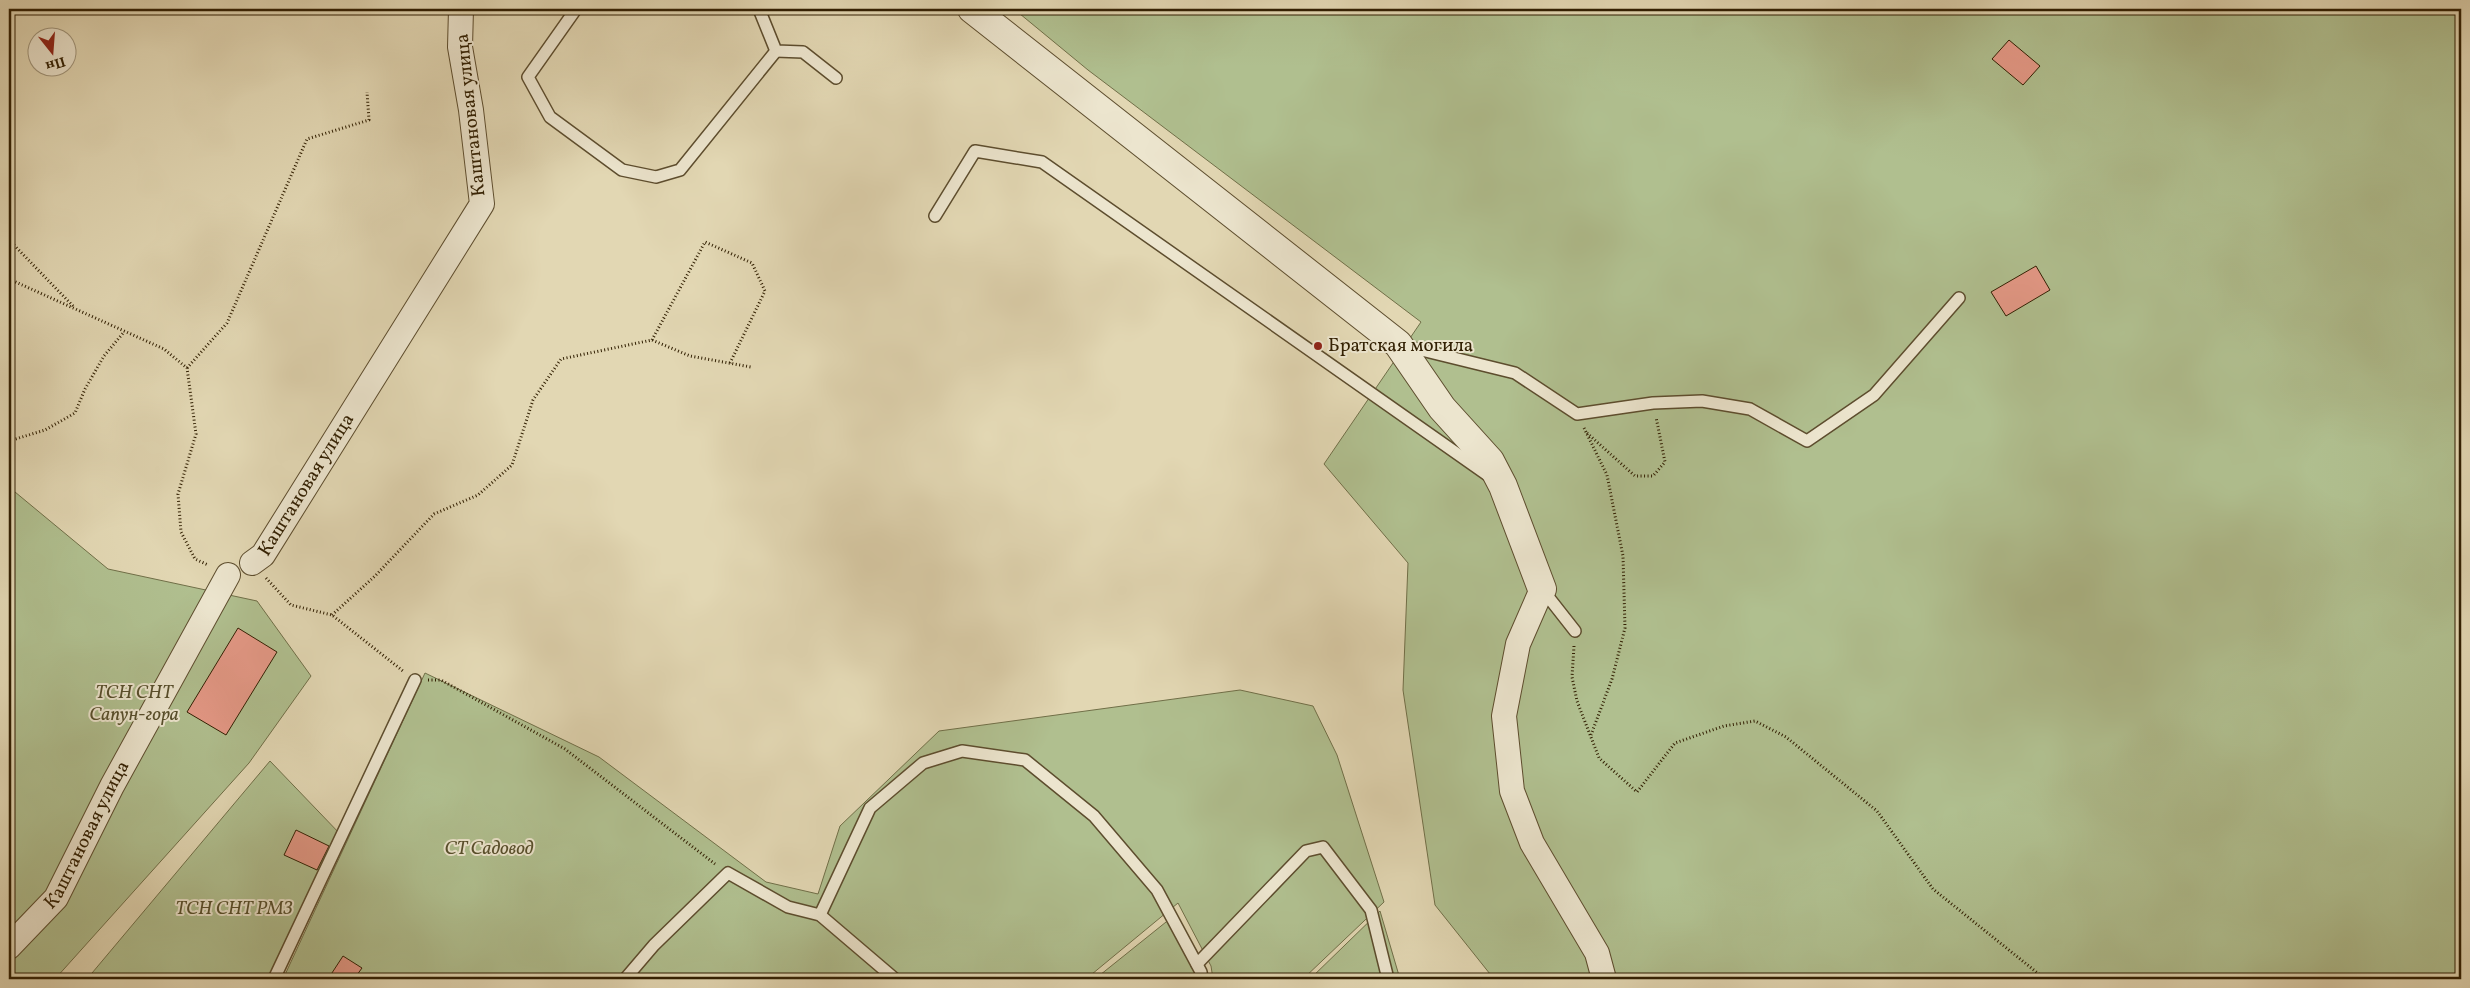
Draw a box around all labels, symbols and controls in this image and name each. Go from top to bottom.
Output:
north arrow [28,28,78,78]
street label: Каштановая улица [450,32,492,198]
text: Пн [43,51,68,75]
place label: Братская могила [1328,333,1473,359]
marker: Братская могила [1312,340,1324,352]
street label: Каштановая улица [252,409,361,562]
park label: ТСН СНТ Сапун-гора [89,680,179,728]
street label: Каштановая улица [38,756,136,916]
park label: СТ Садовод [445,836,534,862]
park label: ТСН СНТ РМЗ [176,896,293,922]

